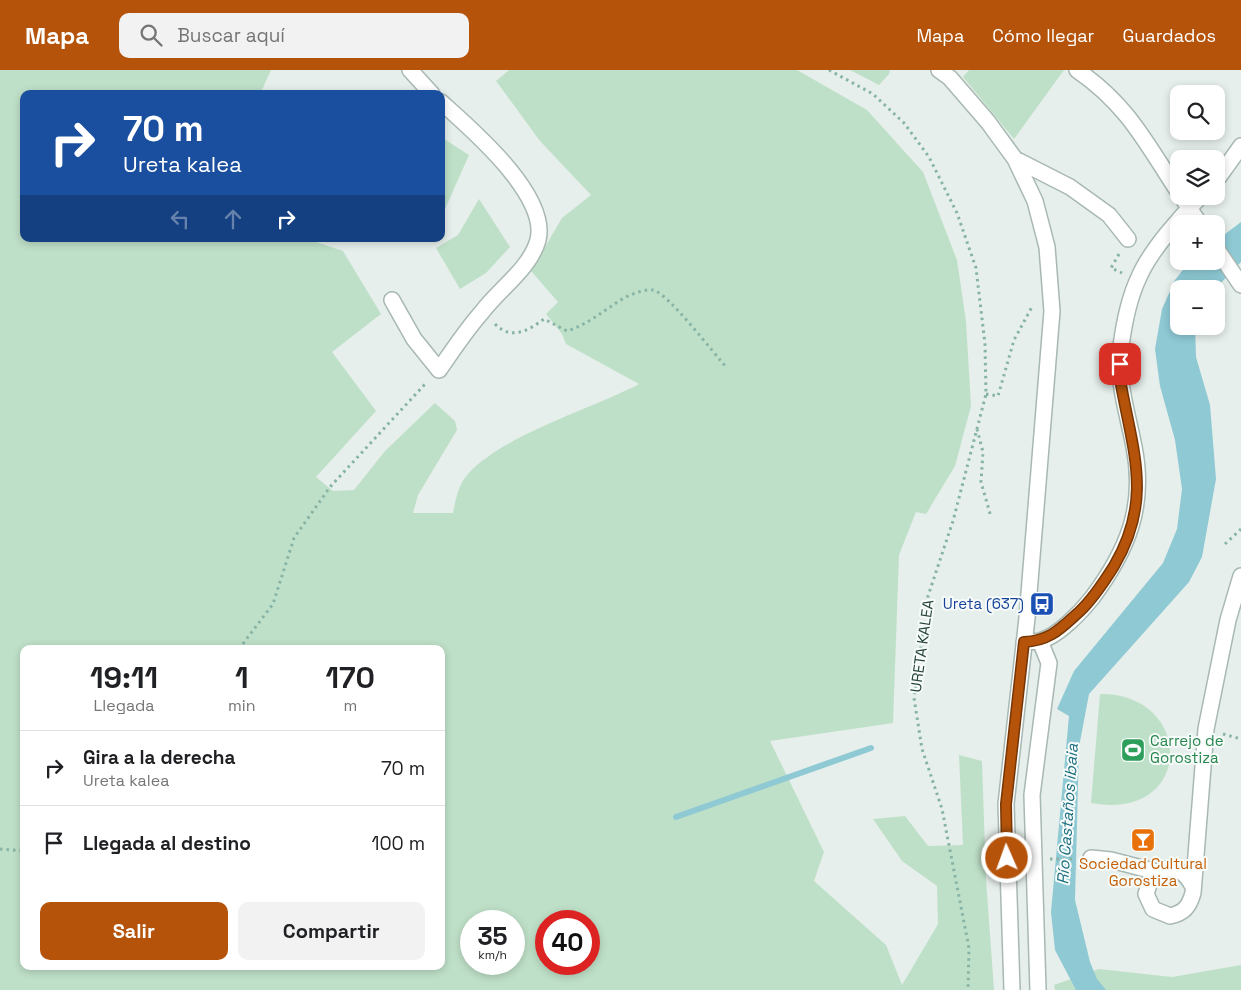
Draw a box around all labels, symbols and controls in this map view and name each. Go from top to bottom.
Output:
search box [119,13,469,58]
text: Mapa [25,20,89,51]
icon: search [137,21,165,49]
text: Buscar aquí [177,23,285,48]
text: Mapa [916,24,964,47]
text: Cómo llegar [992,24,1094,47]
text: Guardados [1122,24,1216,47]
map controls [1170,85,1225,335]
button: search [1170,85,1225,140]
text: 70 m [123,107,204,151]
icon: right [40,110,105,175]
text: Ureta kalea [123,150,242,178]
button: layers [1170,150,1225,205]
icon: left [166,205,194,233]
icon: ahead [219,205,247,233]
icon: right [272,205,300,233]
button: + [1170,215,1225,270]
button: − [1170,280,1225,335]
pin [1099,343,1141,385]
icon: arrive [1106,350,1134,378]
bus stop icon: Ureta (637) [1029,591,1055,617]
place label: Ureta (637) [943,594,1024,614]
street label: URETA KALEA [906,598,937,693]
text: 19:11 [90,658,158,697]
text: 1 [235,658,249,697]
text: 170 [326,658,375,697]
text: Llegada [94,695,154,716]
text: min [228,695,256,716]
text: m [343,695,357,716]
place label: Carrejo de Gorostiza [1150,731,1224,767]
sports icon: Carrejo de Gorostiza [1120,737,1146,763]
water label: Río Castaños ibaia [1052,742,1083,885]
text: Gira a la derecha [83,745,235,770]
icon: right [40,754,68,782]
text: 70 m [381,756,425,781]
text: Ureta kalea [83,770,169,791]
bar icon: Sociedad Cultural Gorostiza [1130,827,1156,853]
icon: arrive [40,829,68,857]
text: Llegada al destino [83,831,251,856]
text: 100 m [371,831,425,856]
position arrow [980,831,1032,883]
place label: Sociedad Cultural Gorostiza [1079,854,1207,890]
button: Salir [40,902,228,960]
button: Compartir [238,902,425,960]
speed limit sign: 40 [535,910,600,975]
text: 35 [477,920,508,952]
text: km/h [478,947,507,963]

